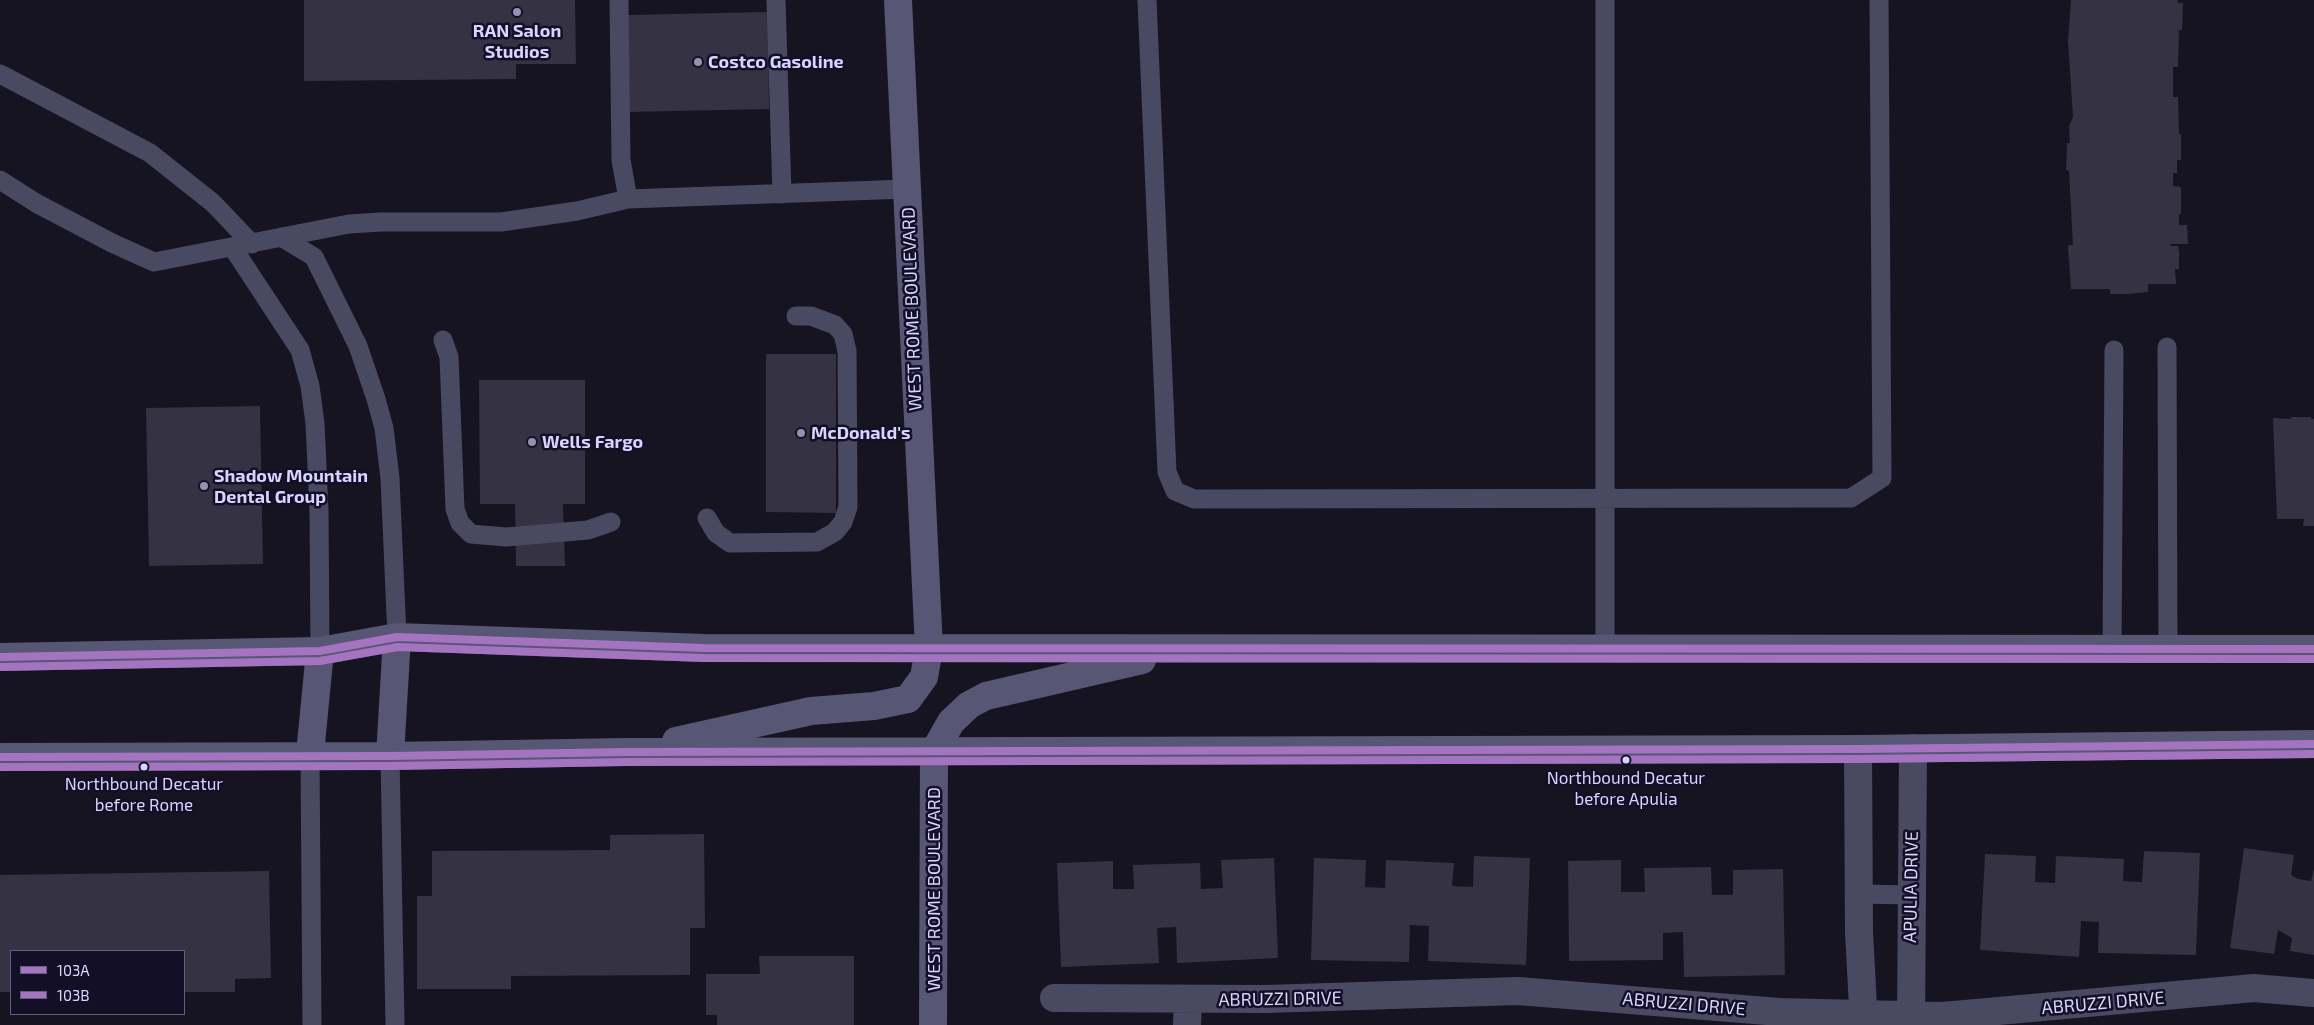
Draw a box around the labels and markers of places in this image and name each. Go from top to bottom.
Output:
marker: RAN Salon Studios [511,6,523,18]
place label: RAN Salon Studios [473,20,561,62]
place label: Costco Gasoline [708,51,844,73]
marker: Costco Gasoline [692,56,704,68]
place label: McDonald's [811,422,911,444]
marker: McDonald's [795,427,807,439]
place label: Wells Fargo [542,431,643,453]
marker: Wells Fargo [526,436,538,448]
place label: Shadow Mountain Dental Group [214,465,368,508]
marker: Shadow Mountain Dental Group [198,480,210,492]
marker: Northbound Decatur before Apulia [1621,755,1631,765]
marker: Northbound Decatur before Rome [139,762,149,772]
place label: Northbound Decatur before Apulia [1547,768,1705,808]
place label: Northbound Decatur before Rome [65,774,223,814]

